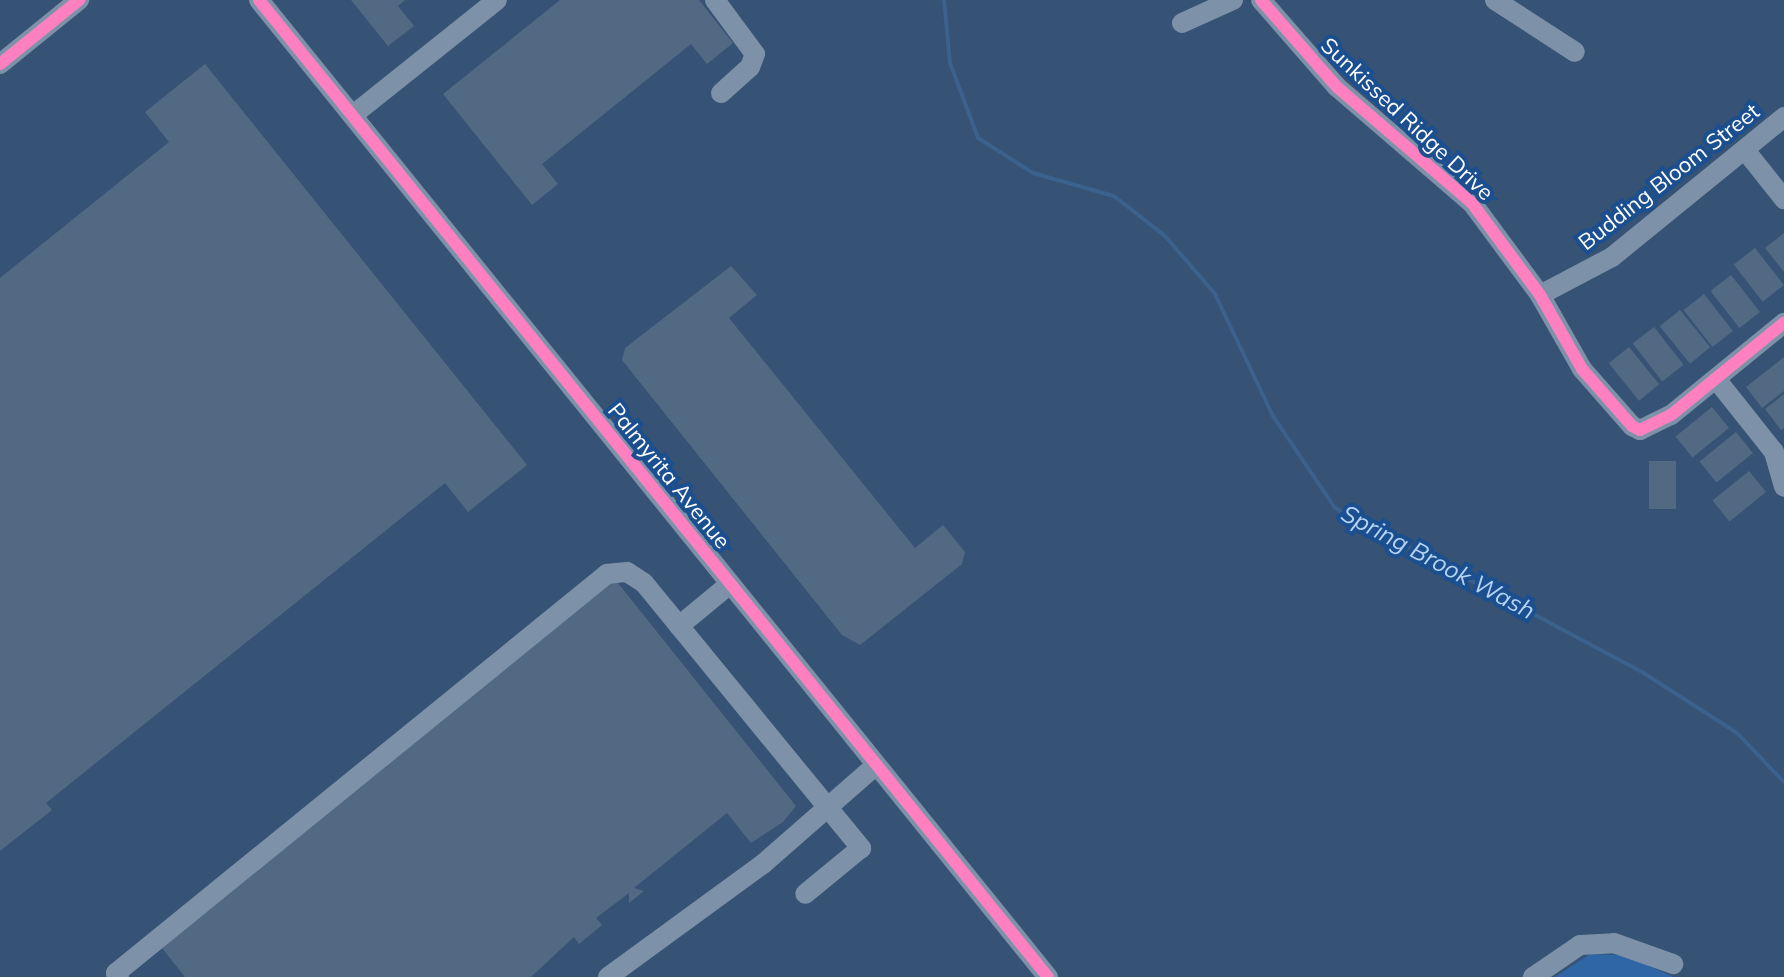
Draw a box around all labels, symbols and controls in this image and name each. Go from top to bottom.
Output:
street label: Sunkissed Ridge Drive [1315,32,1499,206]
street label: Budding Bloom Street [1573,98,1765,256]
street label: Palmyrita Avenue [602,398,736,554]
water label: Spring Brook Wash [1336,499,1540,625]

